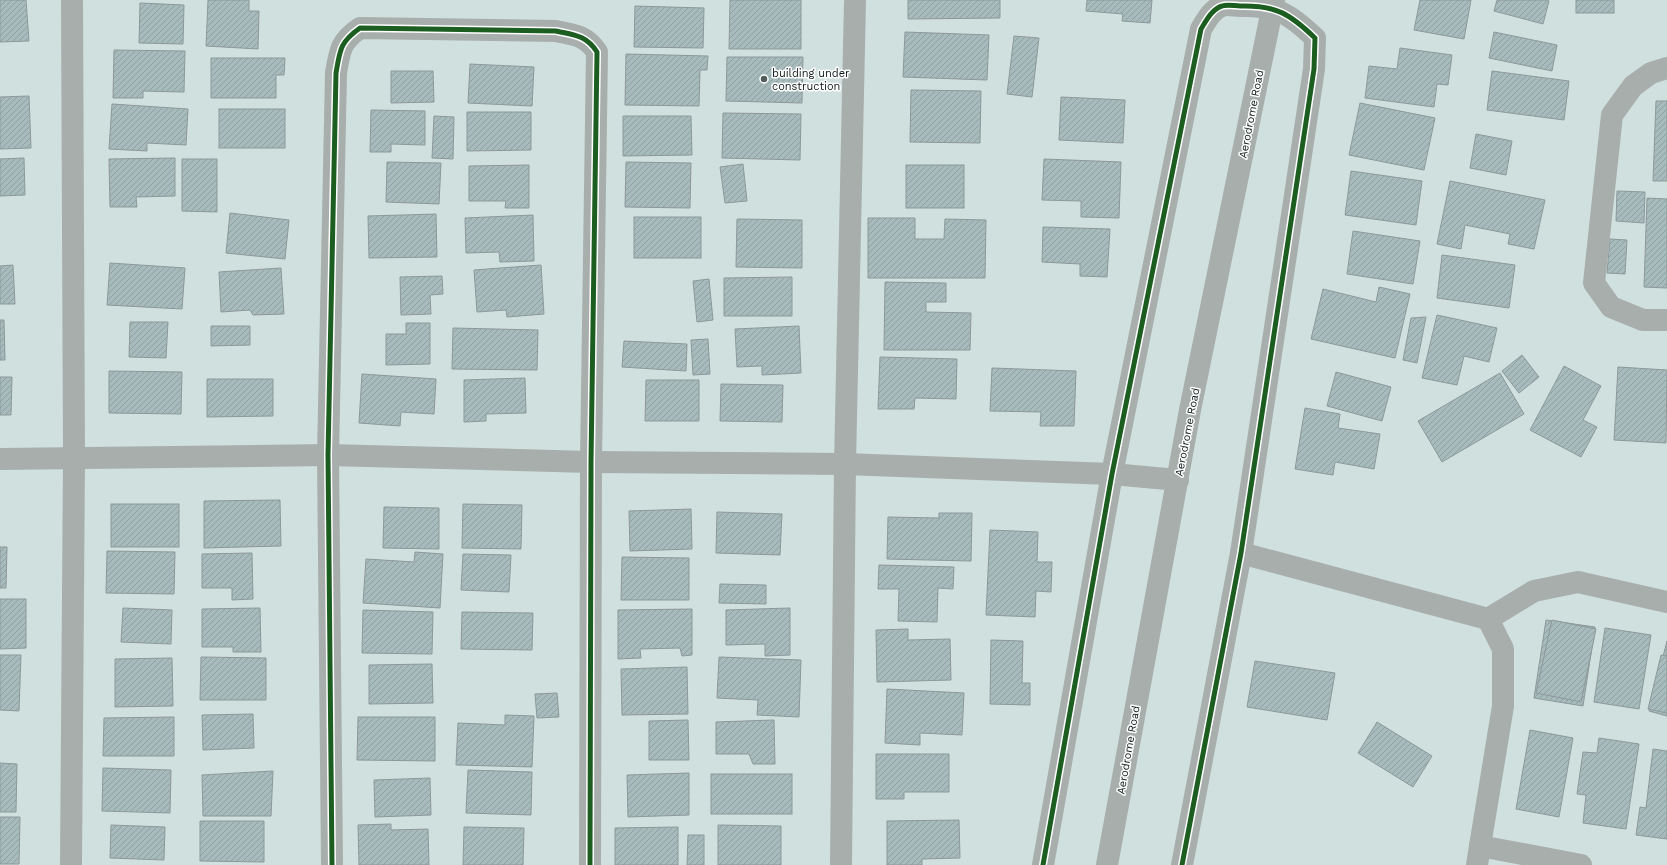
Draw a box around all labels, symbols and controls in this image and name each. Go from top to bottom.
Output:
place label: building under construction [772,67,850,93]
street label: Aerodrome Road [1237,69,1266,159]
marker: building under construction [759,74,769,84]
street label: Aerodrome Road [1173,387,1202,477]
street label: Aerodrome Road [1114,705,1143,795]

